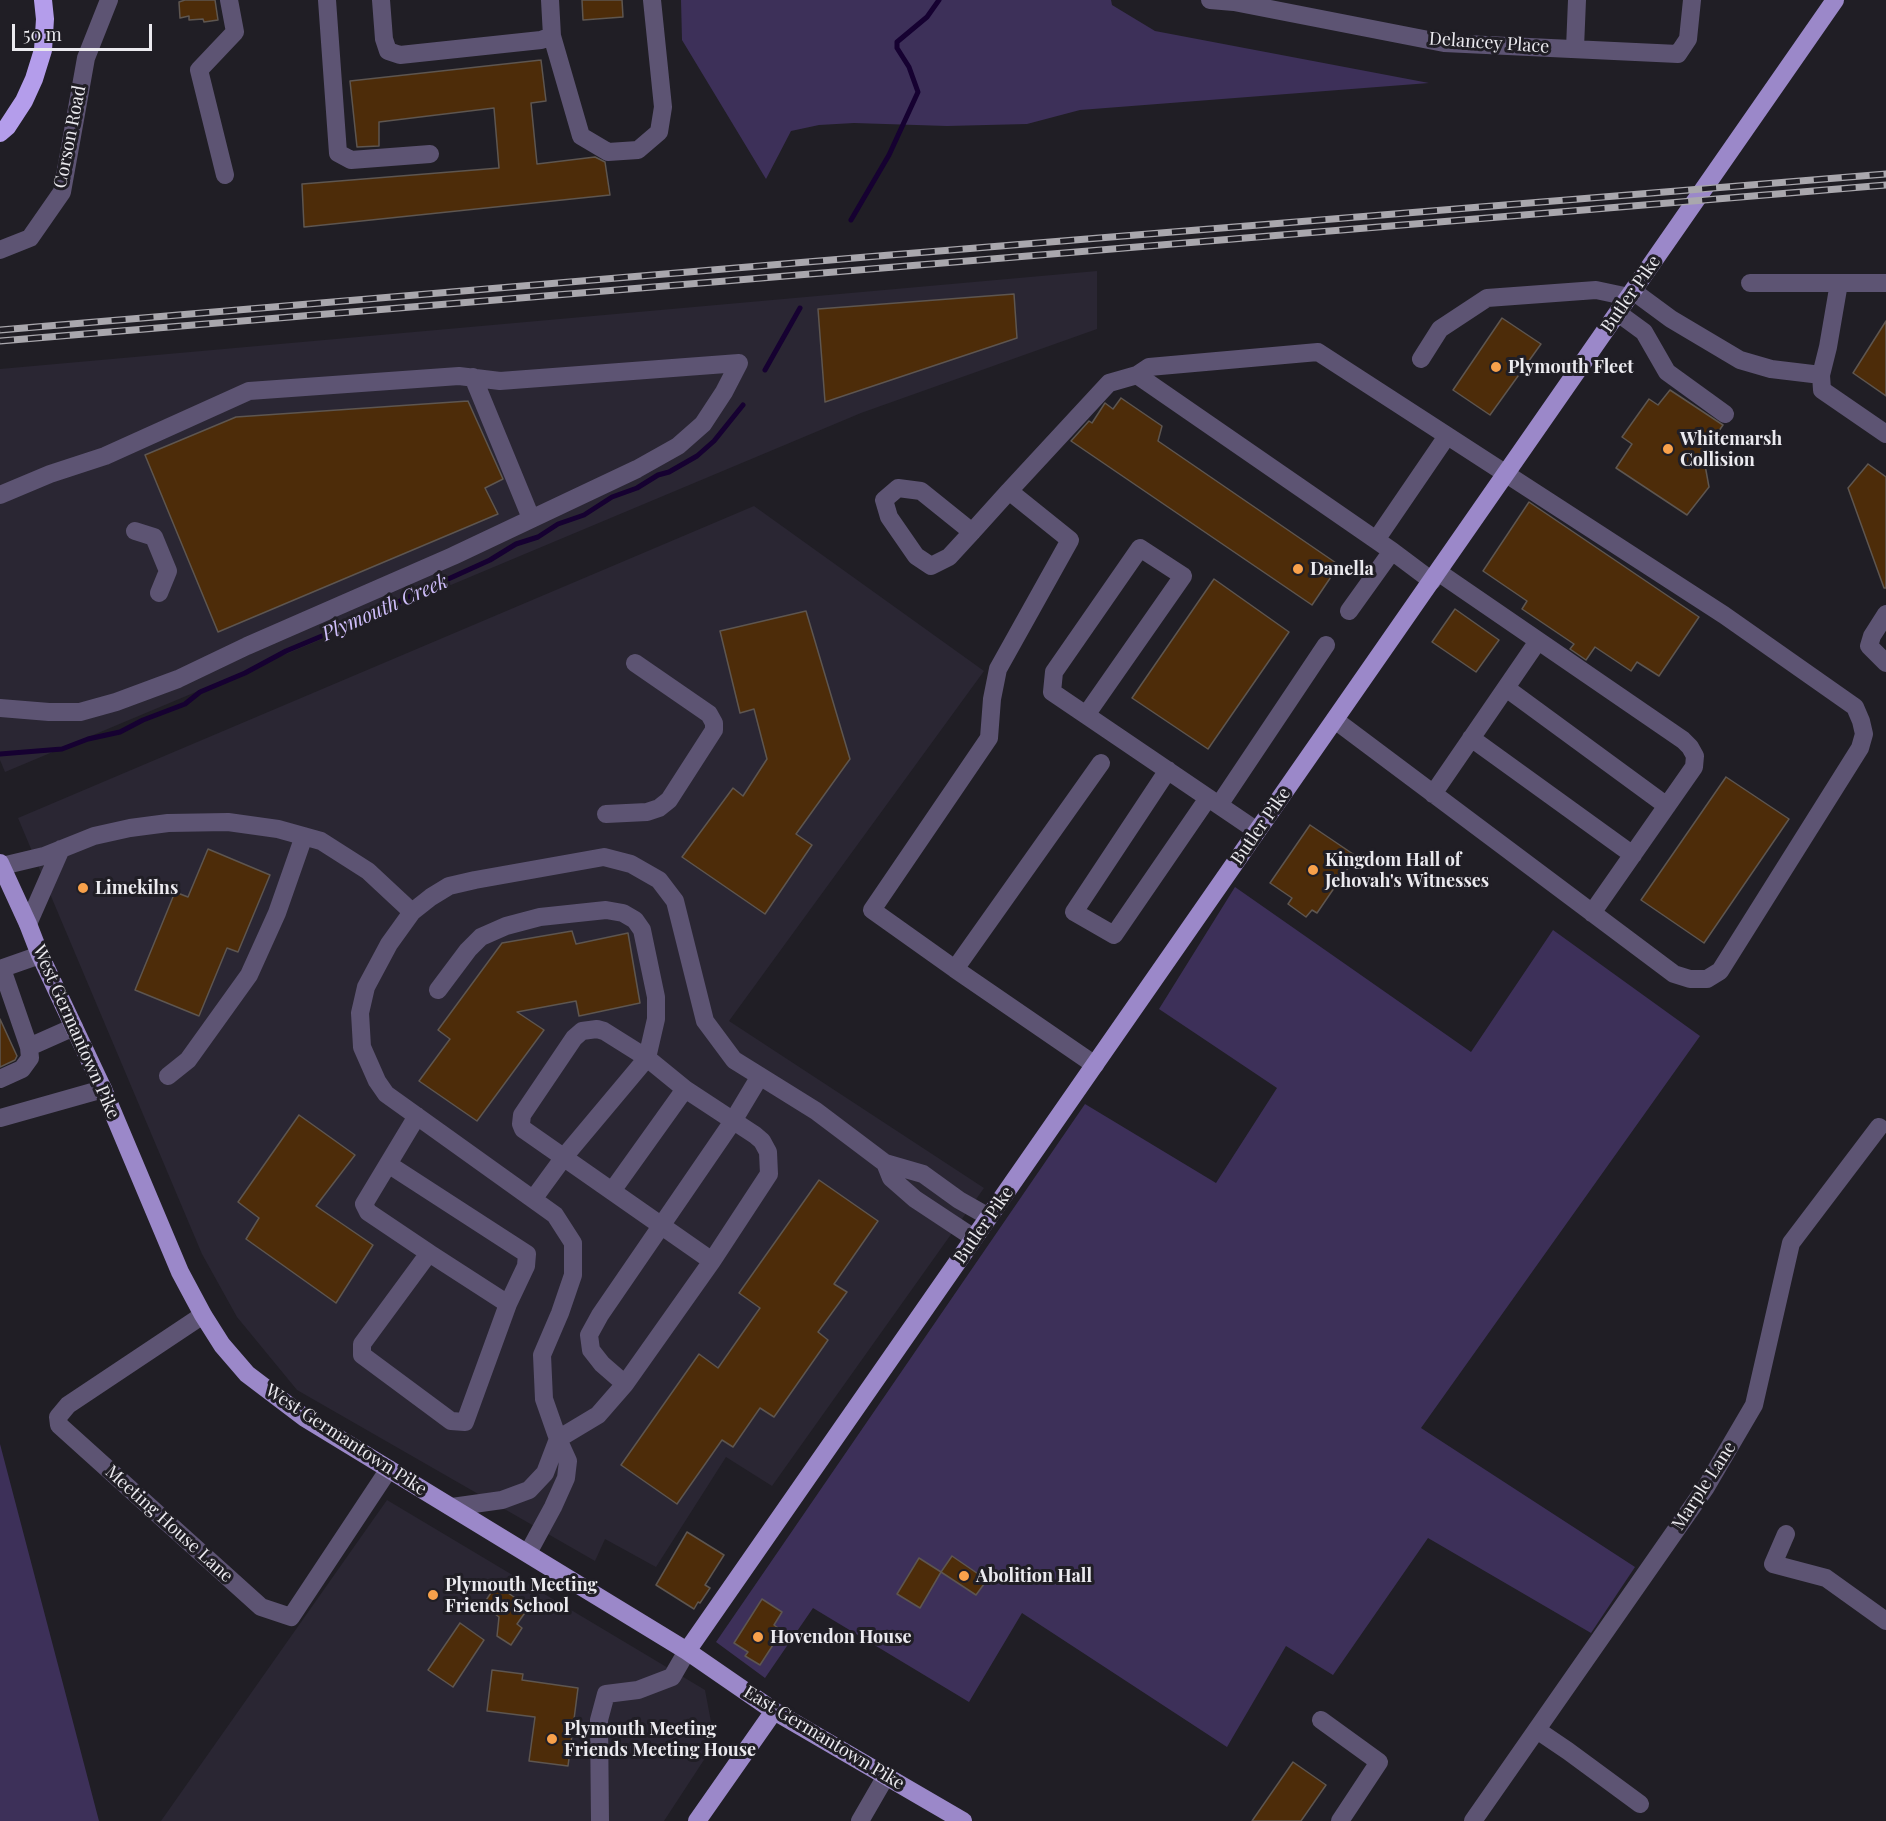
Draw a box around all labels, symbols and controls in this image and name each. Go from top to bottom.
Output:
scale bar [15,12,154,50]
text: 50 m [23,22,62,46]
street label: Delancey Place [1428,28,1550,58]
street label: Corson Road [49,84,91,190]
street label: Butler Pike [1597,251,1665,337]
place label: Plymouth Fleet [1508,356,1634,378]
marker: Plymouth Fleet [1489,360,1503,374]
place label: Whitemarsh Collision [1680,428,1782,470]
marker: Whitemarsh Collision [1661,442,1675,456]
place label: Danella [1310,558,1374,580]
marker: Danella [1291,562,1305,576]
water label: Plymouth Creek [318,569,452,647]
street label: Butler Pike [1227,783,1295,869]
place label: Kingdom Hall of Jehovah's Witnesses [1325,849,1489,892]
marker: Kingdom Hall of Jehovah's Witnesses [1306,863,1320,877]
place label: Limekilns [95,877,178,899]
marker: Limekilns [76,881,90,895]
street label: West Germantown Pike [28,942,124,1122]
street label: Butler Pike [950,1182,1018,1268]
street label: West Germantown Pike [261,1380,431,1500]
street label: Marple Lane [1667,1438,1741,1534]
street label: Meeting House Lane [101,1461,237,1587]
place label: Abolition Hall [976,1565,1092,1587]
marker: Abolition Hall [957,1569,971,1583]
place label: Plymouth Meeting Friends School [445,1574,598,1616]
marker: Plymouth Meeting Friends School [426,1588,440,1602]
place label: Hovendon House [770,1626,912,1648]
marker: Hovendon House [751,1630,765,1644]
street label: East Germantown Pike [740,1681,908,1795]
place label: Plymouth Meeting Friends Meeting House [564,1718,756,1760]
marker: Plymouth Meeting Friends Meeting House [545,1732,559,1746]

